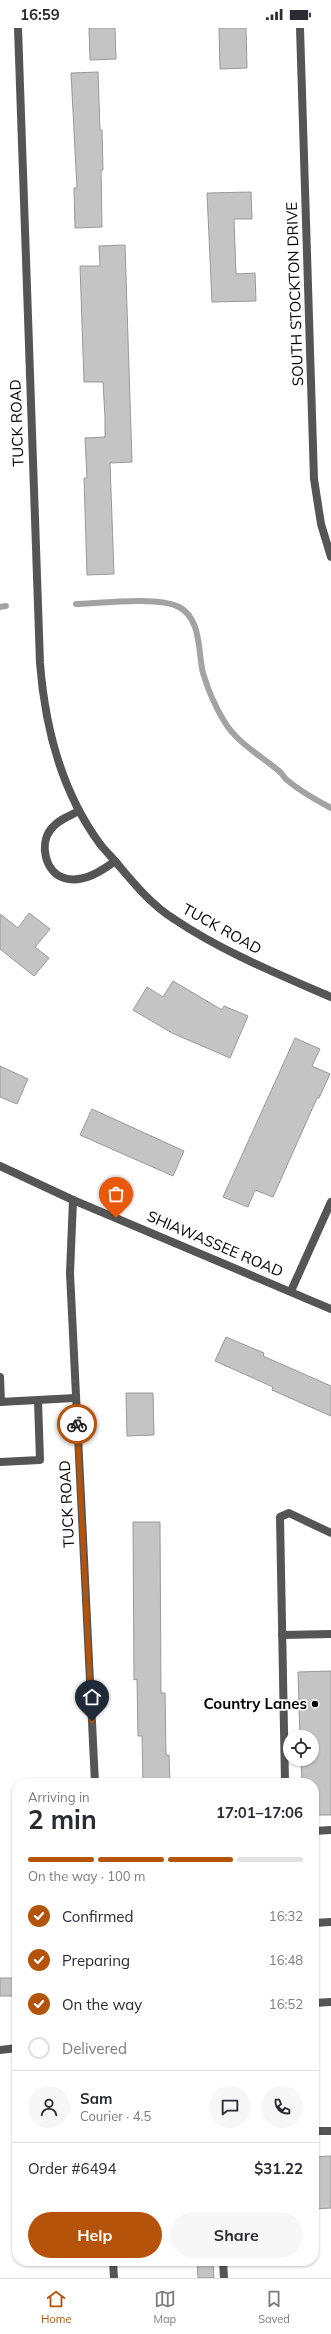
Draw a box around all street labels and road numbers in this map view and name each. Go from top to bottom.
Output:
street label: SOUTH STOCKTON DRIVE [282,201,307,387]
street label: TUCK ROAD [5,379,28,467]
street label: TUCK ROAD [179,899,265,958]
street label: SHIAWASSEE ROAD [144,1206,286,1281]
street label: TUCK ROAD [55,1460,78,1548]

